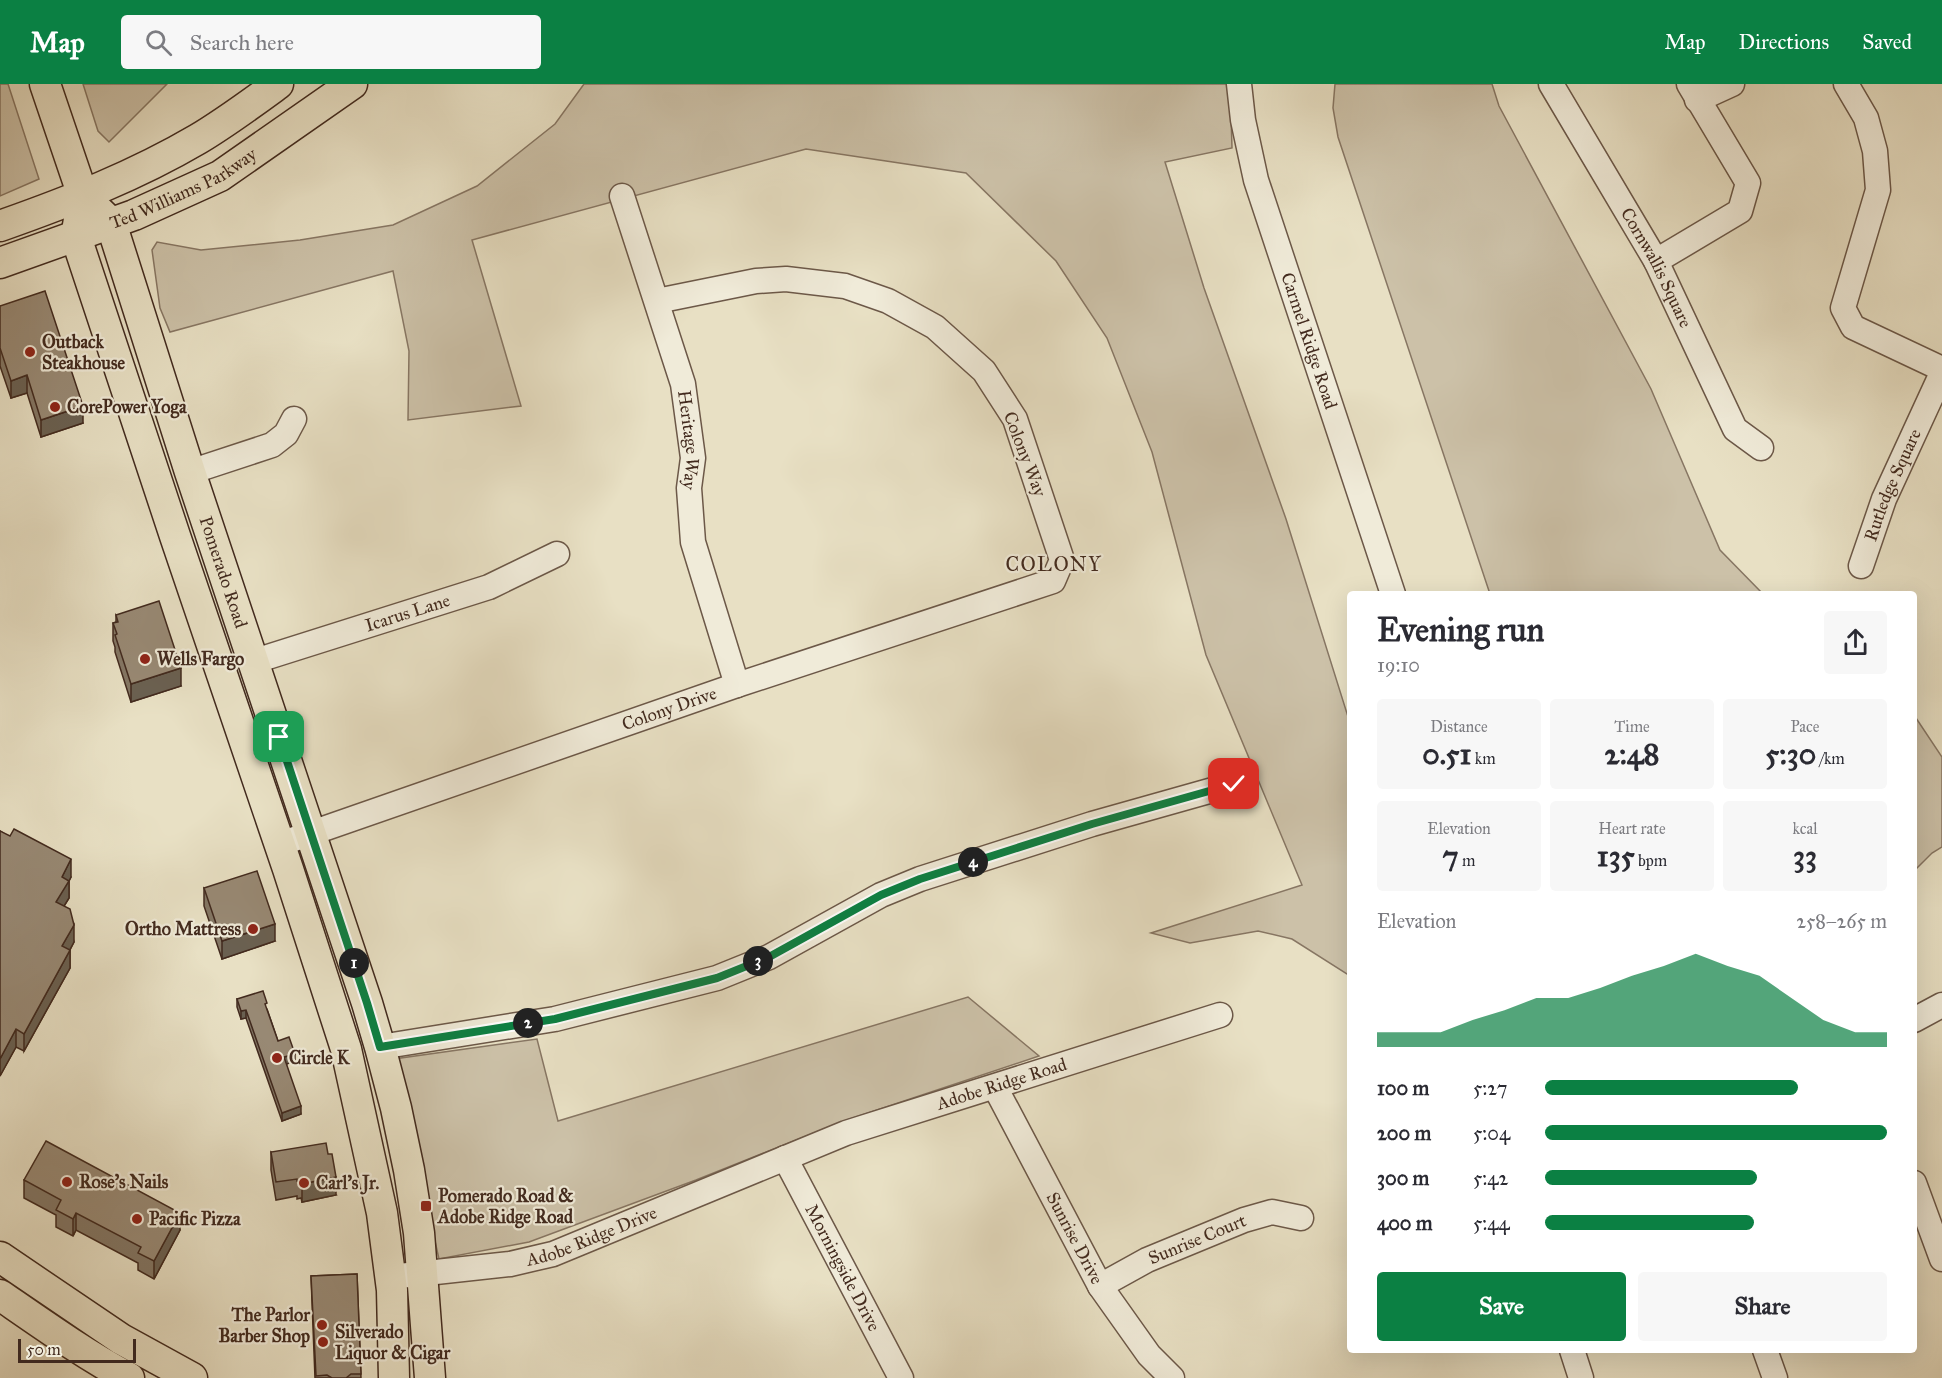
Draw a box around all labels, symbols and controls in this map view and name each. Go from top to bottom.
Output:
search box [121,15,541,69]
text: Map [30,25,85,60]
icon: search [142,26,175,59]
text: Search here [190,29,294,56]
text: Map [1665,29,1706,55]
text: Directions [1739,29,1829,55]
text: Saved [1862,29,1912,55]
street label: Ted Williams Parkway [107,143,261,234]
street label: Cornwallis Square [1616,204,1697,331]
street label: Carmel Ridge Road [1276,270,1342,412]
place label: Outback Steakhouse [42,331,125,374]
marker: Outback Steakhouse [23,345,37,359]
street label: Heritage Way [673,389,704,492]
place label: CorePower Yoga [67,396,187,419]
marker: CorePower Yoga [48,400,62,414]
street label: Colony Way [999,408,1051,500]
street label: Rutledge Square [1859,425,1926,544]
street label: Pomerado Road [195,513,252,631]
district label: COLONY [1005,552,1103,576]
street label: Icarus Lane [362,589,453,636]
text: Evening run [1377,610,1544,650]
button: share [1824,611,1887,674]
place label: Wells Fargo [157,648,244,671]
marker: Wells Fargo [138,652,152,666]
text: 19:10 [1377,653,1420,677]
street label: Colony Drive [619,682,719,735]
pin [253,711,304,762]
text: Distance [1430,717,1488,736]
text: Time [1614,717,1650,736]
text: Pace [1790,717,1820,736]
icon: arrive [262,720,295,753]
text: 0.51 [1422,736,1471,772]
text: 2:48 [1604,736,1660,772]
text: 5:30 [1765,736,1816,772]
text: km [1471,749,1496,768]
text: /km [1816,749,1845,768]
pin [1208,758,1259,809]
icon: check [1217,767,1250,800]
text: Elevation [1427,819,1491,838]
text: Heart rate [1598,819,1666,838]
text: kcal [1792,819,1818,838]
text: 7 [1443,838,1459,874]
text: 135 [1597,838,1635,874]
text: 33 [1793,838,1817,874]
pin: 4 [958,847,988,877]
text: m [1459,851,1475,870]
text: bpm [1635,851,1667,870]
text: 4 [969,852,977,871]
text: Elevation [1377,909,1456,933]
text: 258–265 m [1796,909,1887,933]
place label: Ortho Mattress [125,918,241,940]
marker: Ortho Mattress [246,922,260,936]
pin: 3 [743,946,773,976]
pin: 1 [339,948,369,978]
text: 3 [755,951,761,970]
text: 1 [351,953,357,972]
pin: 2 [513,1008,543,1038]
text: 2 [524,1013,532,1032]
place label: Circle K [289,1047,351,1069]
marker: Circle K [270,1051,284,1065]
street label: Adobe Ridge Road [933,1053,1069,1115]
text: 100 m [1377,1076,1429,1100]
text: 5:27 [1473,1076,1507,1100]
text: 200 m [1377,1121,1431,1145]
text: 5:04 [1473,1121,1510,1145]
text: 300 m [1377,1166,1429,1190]
text: 5:42 [1473,1166,1508,1190]
place label: Rose's Nails [79,1171,169,1193]
place label: Carl's Jr. [316,1172,379,1195]
marker: Rose's Nails [60,1175,74,1189]
marker: Carl's Jr. [297,1176,311,1190]
place label: Pomerado Road & Adobe Ridge Road [437,1185,574,1229]
street label: Sunrise Drive [1042,1188,1108,1288]
marker: Pomerado Road & Adobe Ridge Road [419,1199,433,1213]
street label: Morningside Drive [800,1200,885,1335]
street label: Adobe Ridge Drive [523,1201,660,1271]
place label: Pacific Pizza [149,1208,241,1230]
street label: Sunrise Court [1145,1209,1250,1269]
text: 400 m [1377,1211,1433,1235]
text: 5:44 [1473,1211,1510,1235]
marker: Pacific Pizza [130,1212,144,1226]
button: Save [1377,1272,1626,1341]
button: Share [1638,1272,1887,1341]
place label: The Parlor Barber Shop [218,1304,311,1348]
marker: The Parlor Barber Shop [315,1318,329,1332]
place label: Silverado Liquor & Cigar [335,1321,451,1365]
marker: Silverado Liquor & Cigar [316,1335,330,1349]
scale bar [18,1336,136,1364]
text: 50 m [27,1340,61,1359]

